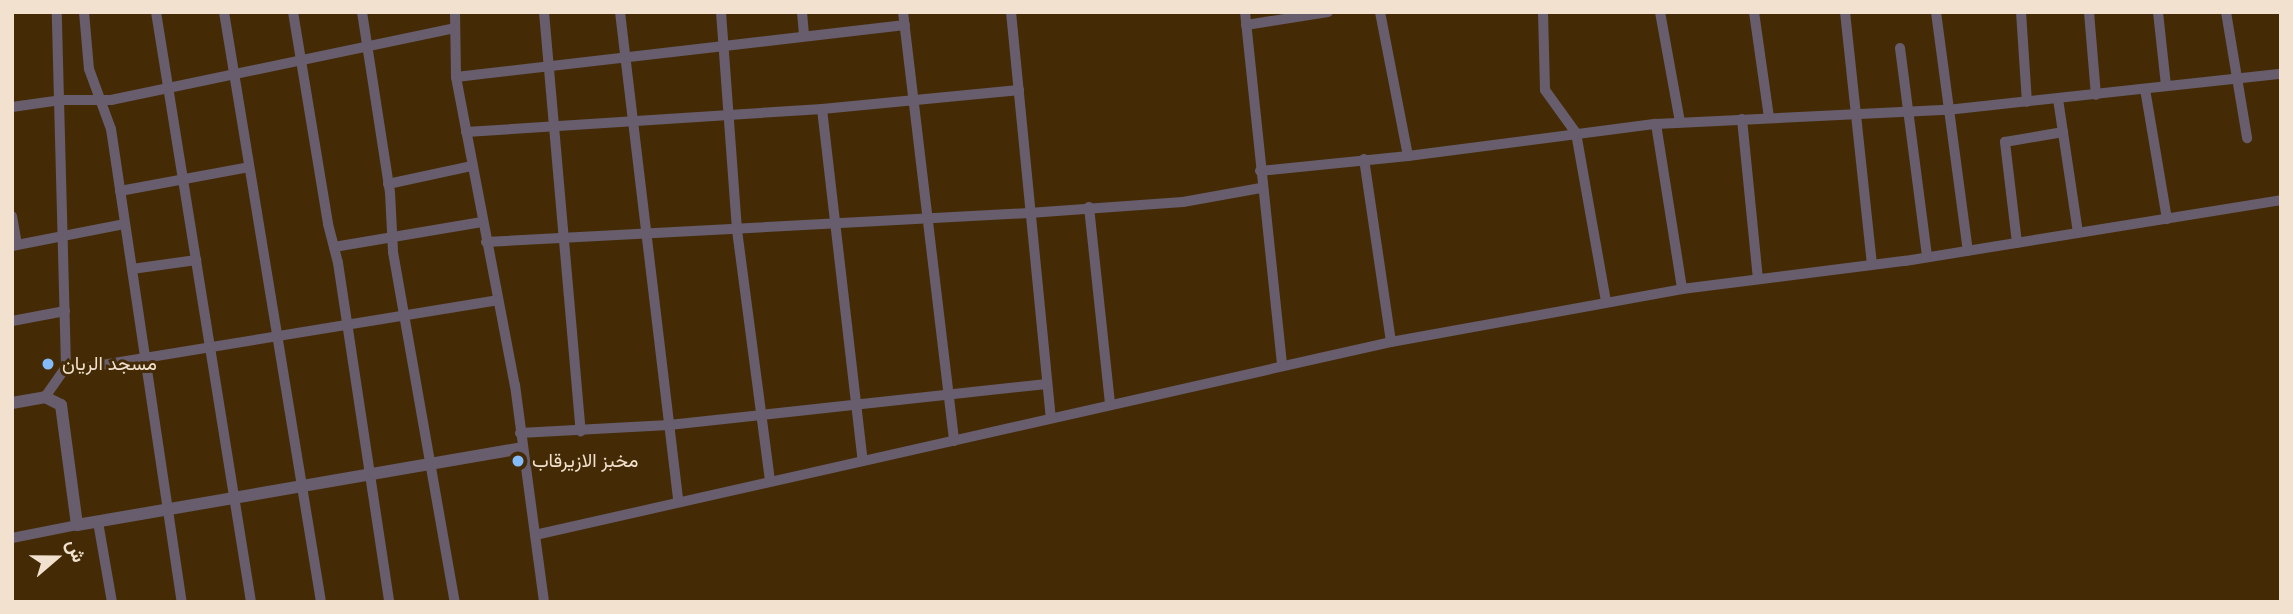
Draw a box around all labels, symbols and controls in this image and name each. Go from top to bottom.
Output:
place label: مسجد الريان [62,353,157,375]
marker: مسجد الريان [40,356,56,372]
place label: مخبز الازيرقاب [532,450,638,472]
marker: مخبز الازيرقاب [510,453,526,469]
north arrow [21,523,91,593]
text: ش [61,536,91,565]

